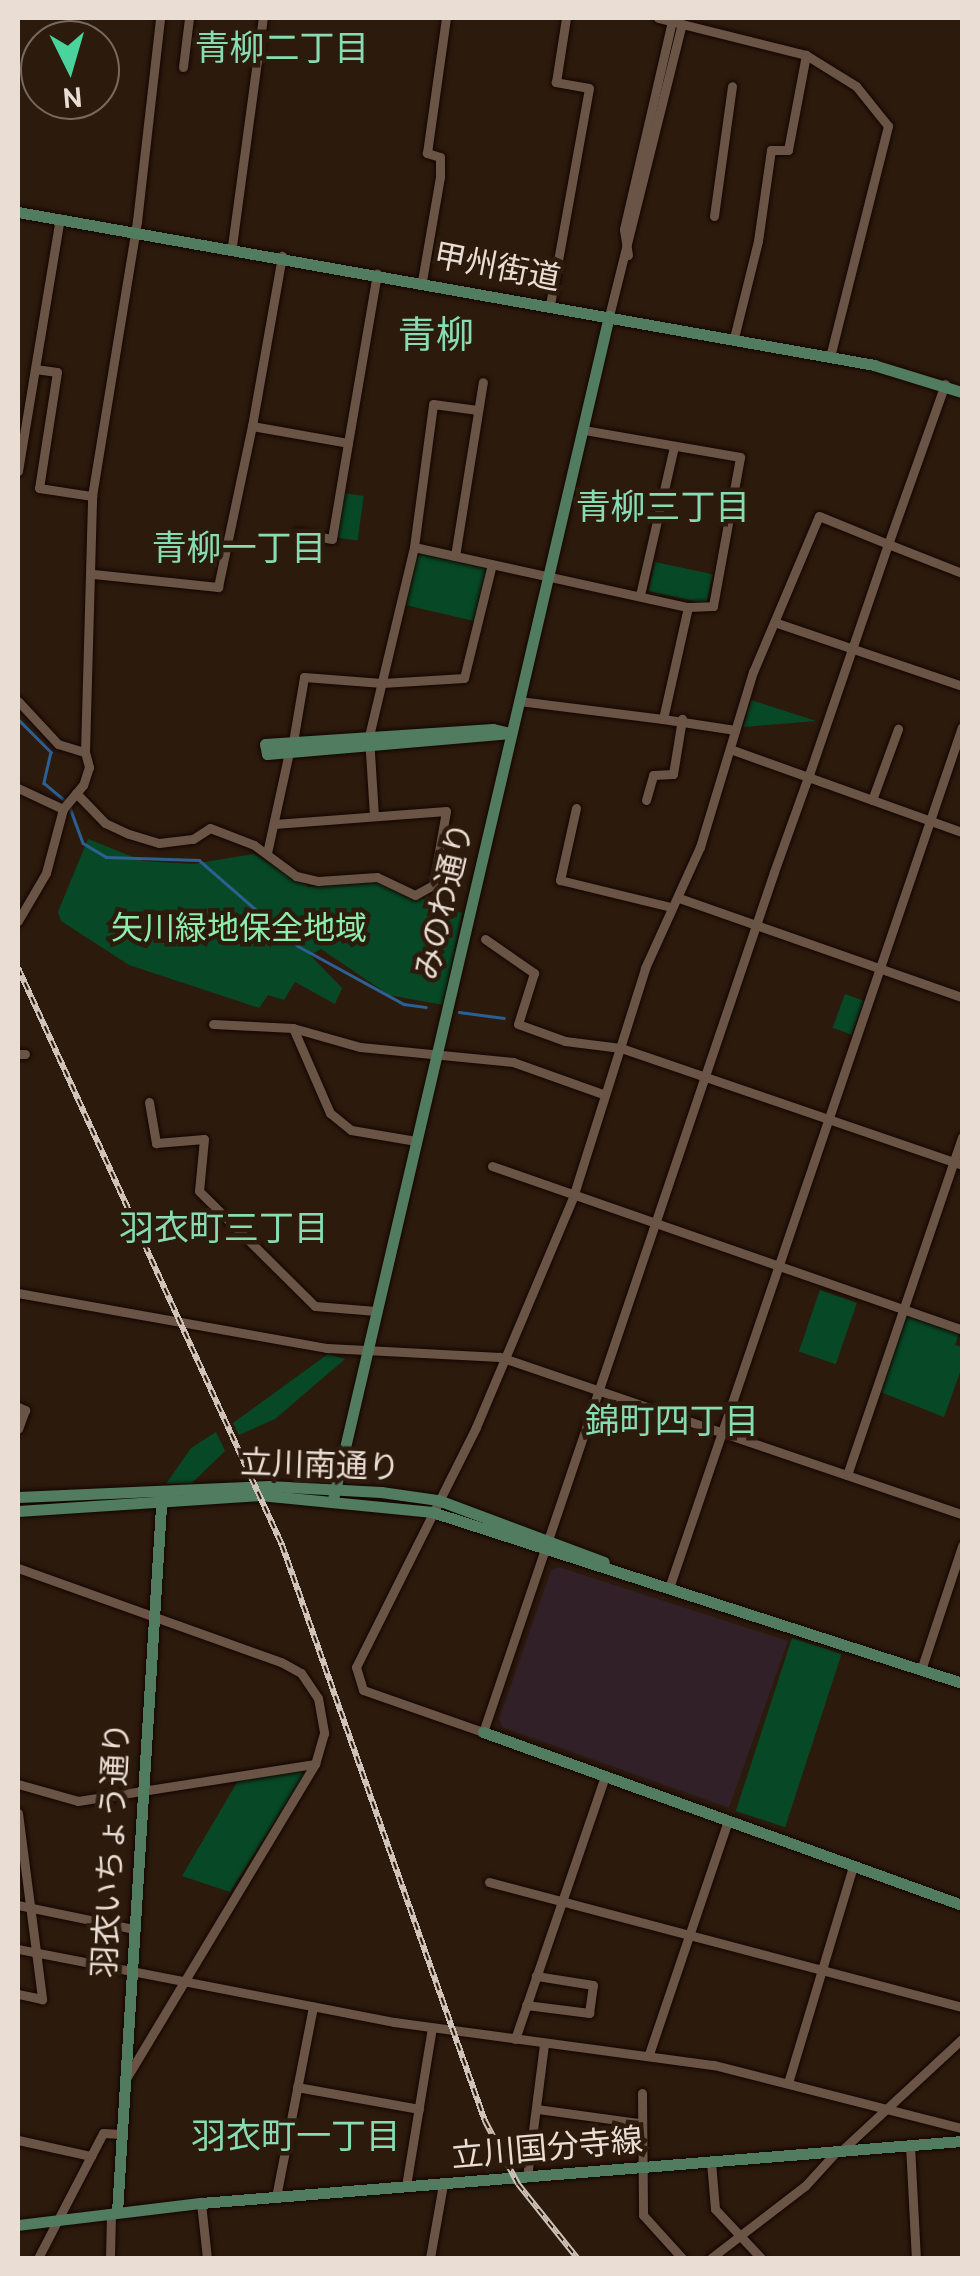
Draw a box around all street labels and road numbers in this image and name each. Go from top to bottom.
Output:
street label: 甲州街道 [431,236,563,298]
street label: みのわ通り [407,819,481,983]
street label: 立川南通り [239,1443,401,1487]
street label: 羽衣いちょう通り [85,1721,137,1979]
street label: 立川国分寺線 [450,2121,644,2175]

